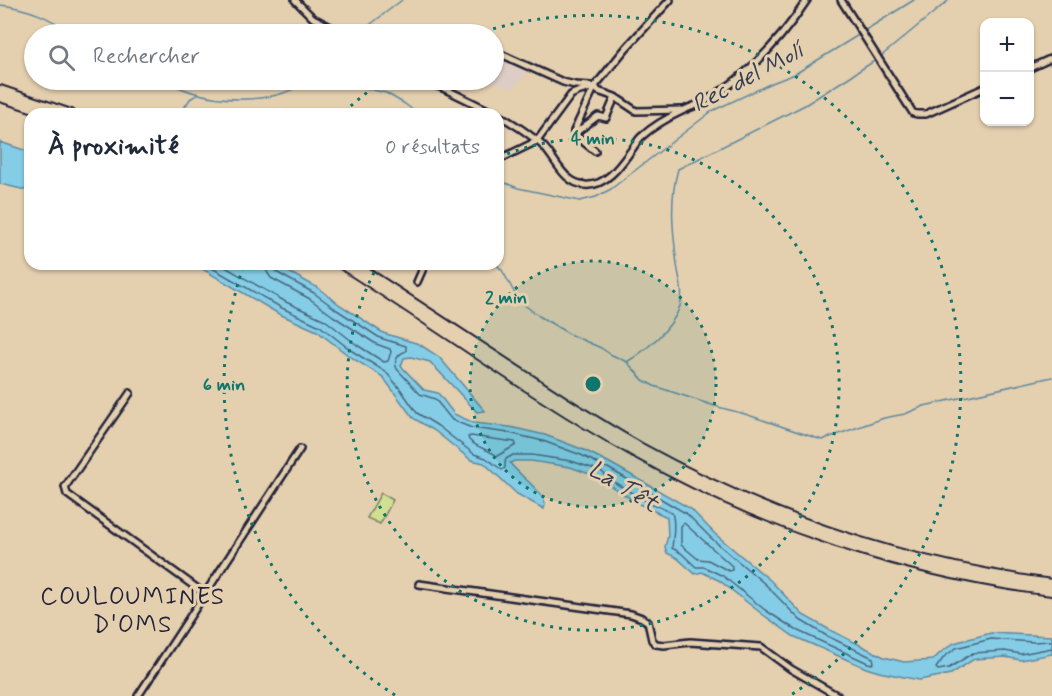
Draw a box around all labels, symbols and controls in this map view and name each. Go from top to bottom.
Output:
map controls [980,18,1034,126]
button: + [980,18,1034,72]
search box [24,24,504,90]
water label: Rec del Molí [687,35,811,120]
icon: search [45,41,78,74]
text: Rechercher [93,43,200,71]
button: − [980,72,1034,126]
text: 4 min [571,127,615,151]
text: À proximité [48,130,179,164]
text: 0 résultats [385,134,480,161]
text: 2 min [485,286,527,310]
text: 6 min [203,373,245,397]
centre of rings [583,374,603,394]
water label: La Têt [582,454,665,521]
district label: COULOUMINES D'OMS [40,582,226,641]

